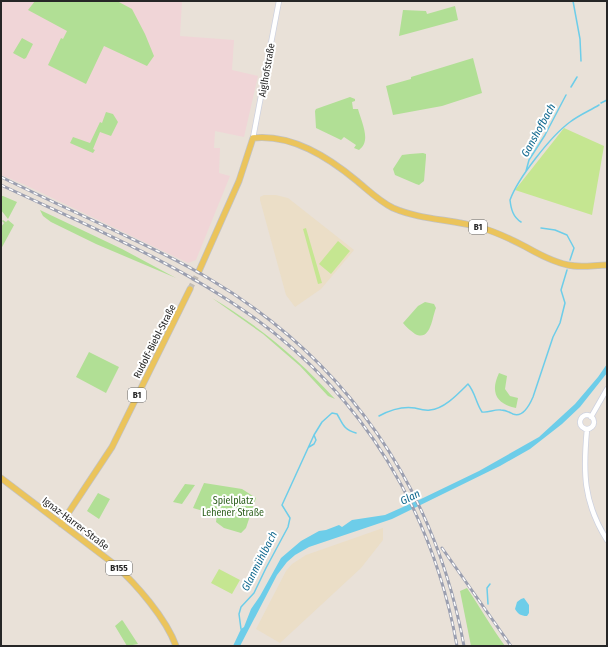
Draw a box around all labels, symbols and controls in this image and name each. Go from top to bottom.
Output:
street label: Aiglhofstraße [256,42,278,98]
water label: Ganshofbach [518,101,559,159]
road number: B1 [469,220,487,234]
street label: Rudolf-Biebl-Straße [131,303,179,380]
road number: B1 [128,388,146,402]
water label: Glan [398,487,423,508]
street label: Ignaz-Harrer-Straße [40,495,111,553]
park label: Spielplatz Lehener Straße [202,495,264,519]
water label: Glanmühlbach [239,529,280,593]
road number: B155 [106,561,132,575]

